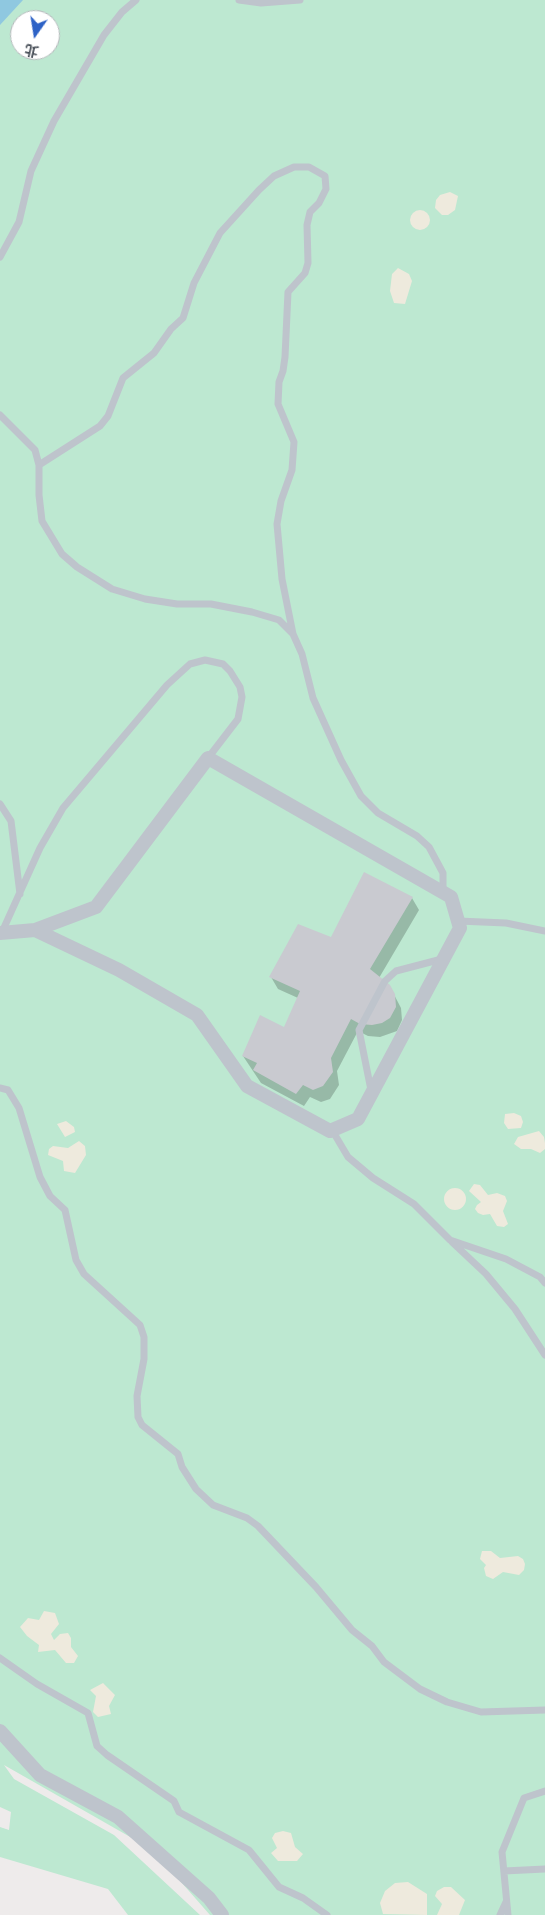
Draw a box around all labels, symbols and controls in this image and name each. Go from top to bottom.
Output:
north arrow [10,10,60,60]
text: 北 [23,39,40,59]

